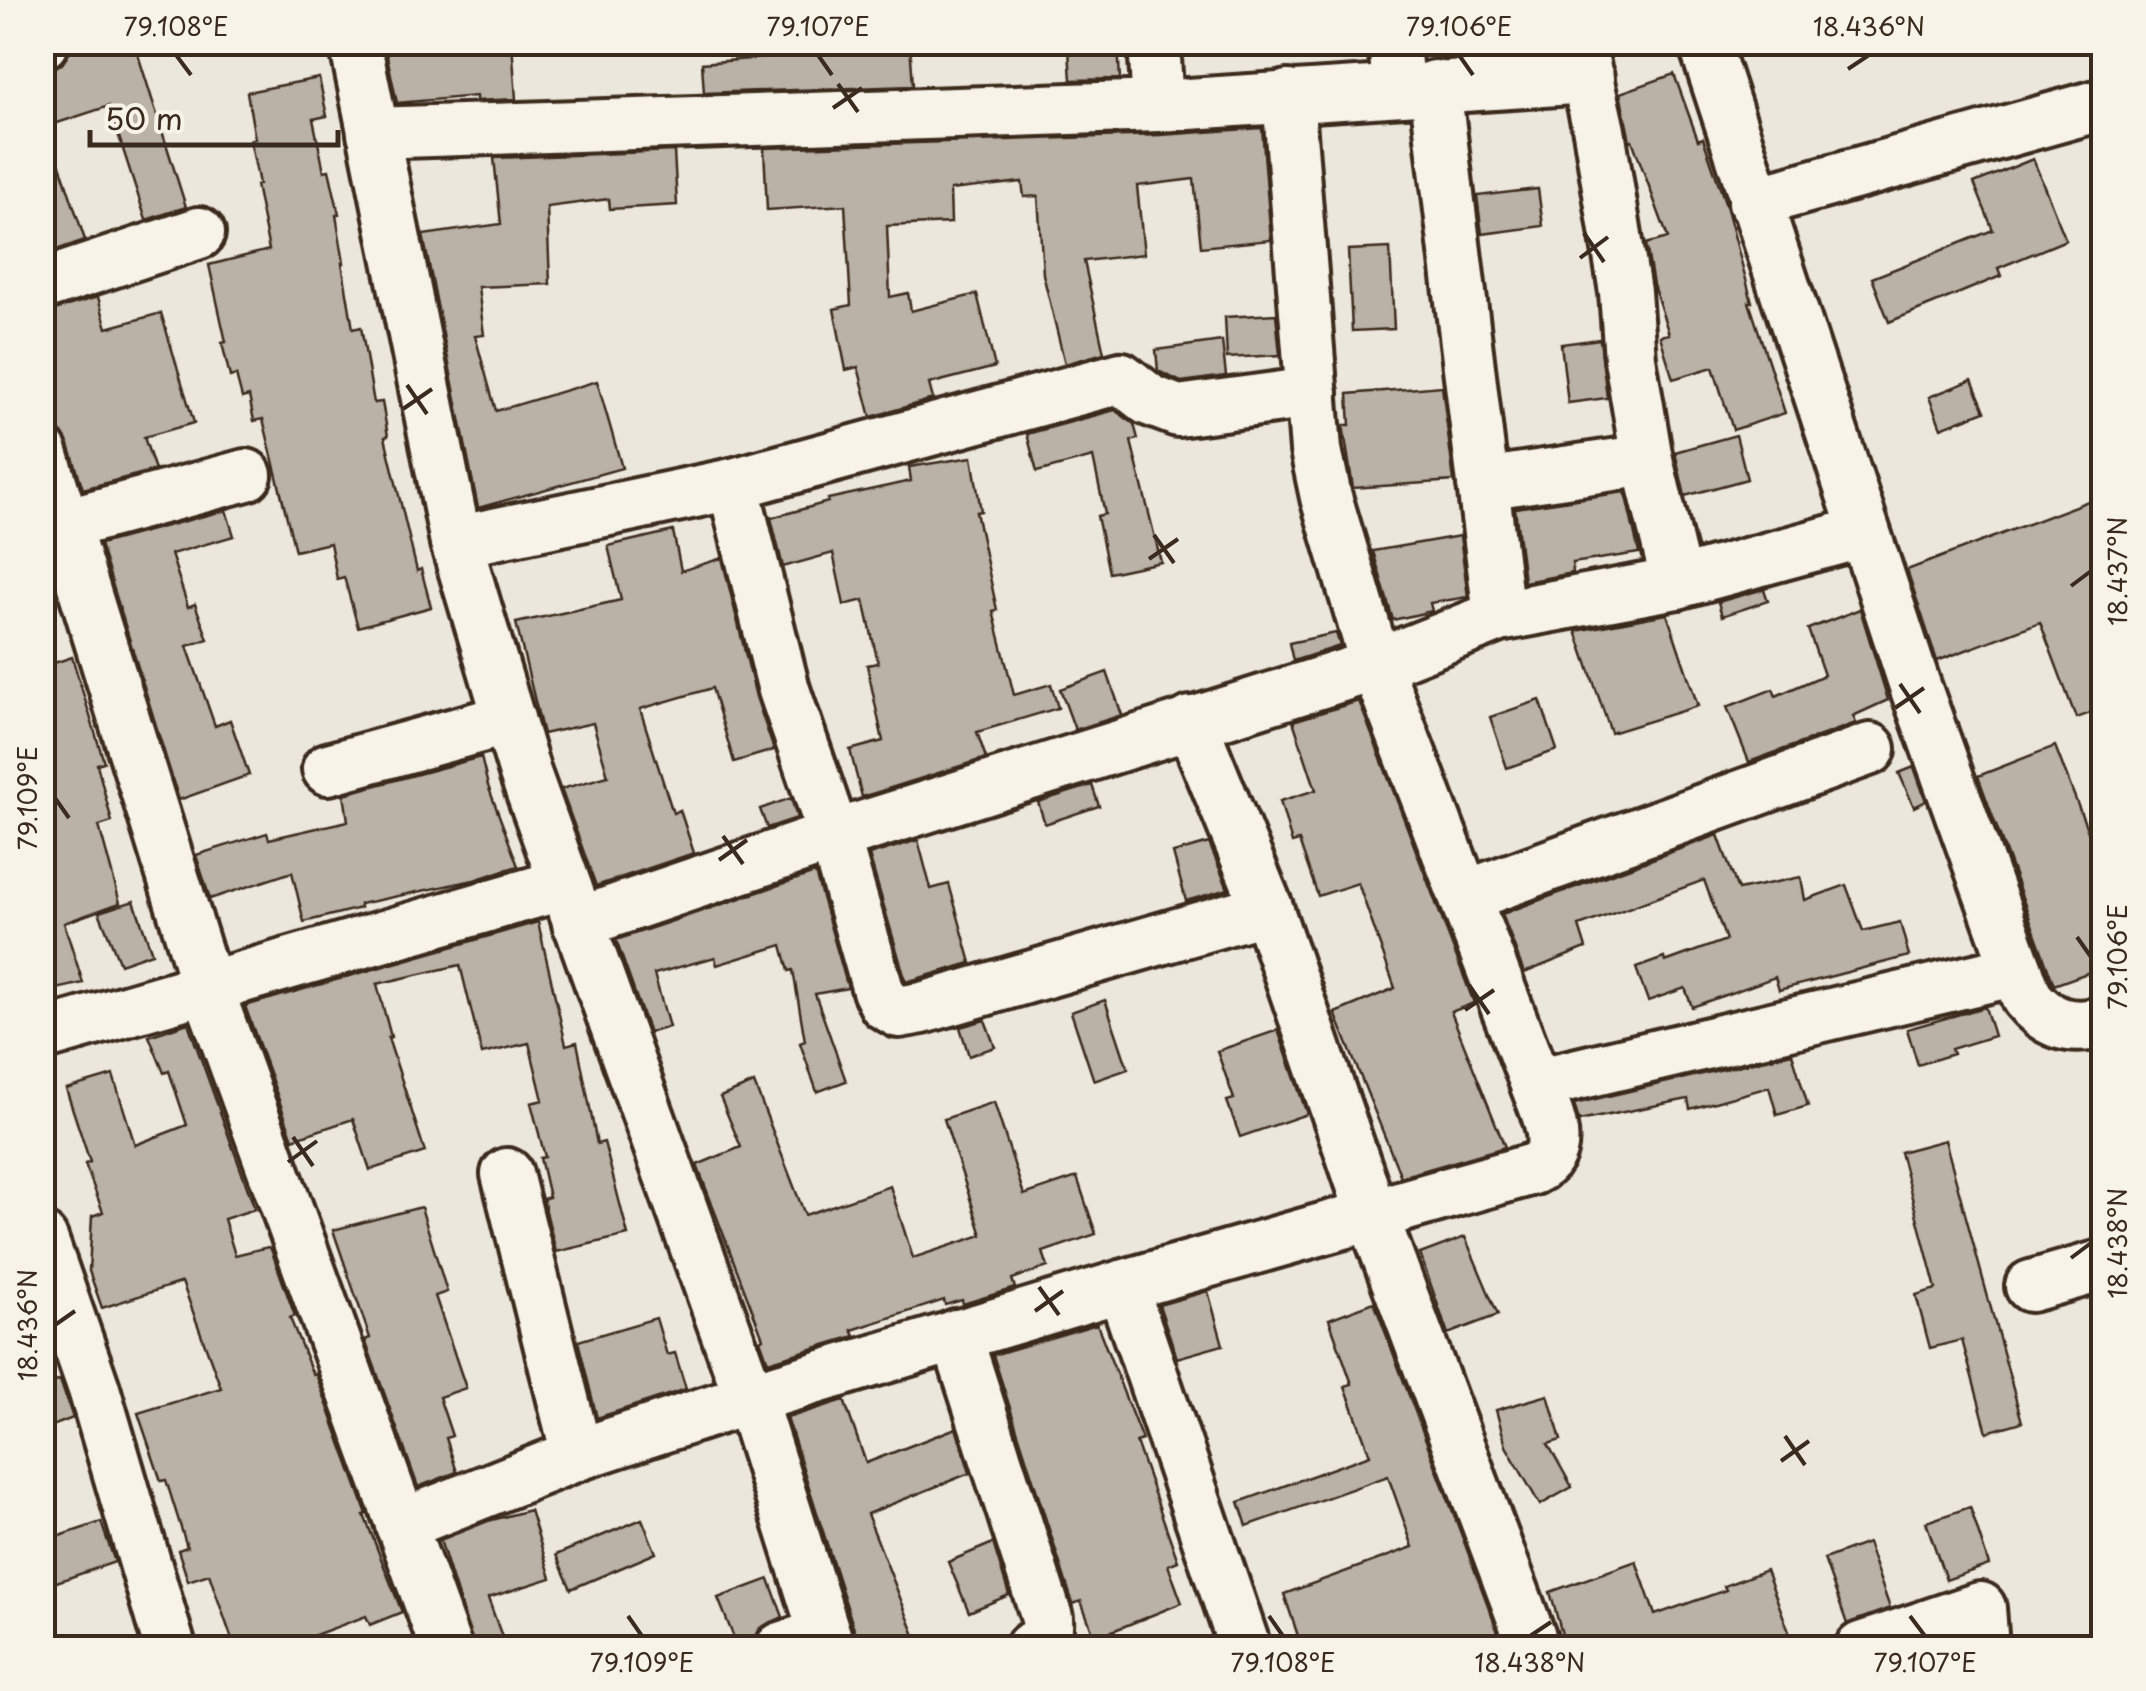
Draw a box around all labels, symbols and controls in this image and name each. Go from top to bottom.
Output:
text: 79.108°E [124,7,228,45]
text: 79.107°E [766,7,870,45]
text: 79.106°E [1406,7,1512,45]
text: 18.436°N [1813,7,1925,45]
scale bar [90,85,338,147]
text: 50 m [105,95,183,140]
text: 18.437°N [2098,516,2136,626]
text: 79.109°E [8,746,46,850]
text: 79.106°E [2098,904,2136,1010]
text: 18.438°N [2098,1188,2136,1298]
text: 18.436°N [8,1269,46,1381]
text: 79.109°E [590,1643,694,1681]
text: 79.108°E [1231,1643,1335,1681]
text: 18.438°N [1475,1643,1585,1681]
text: 79.107°E [1873,1643,1977,1681]

